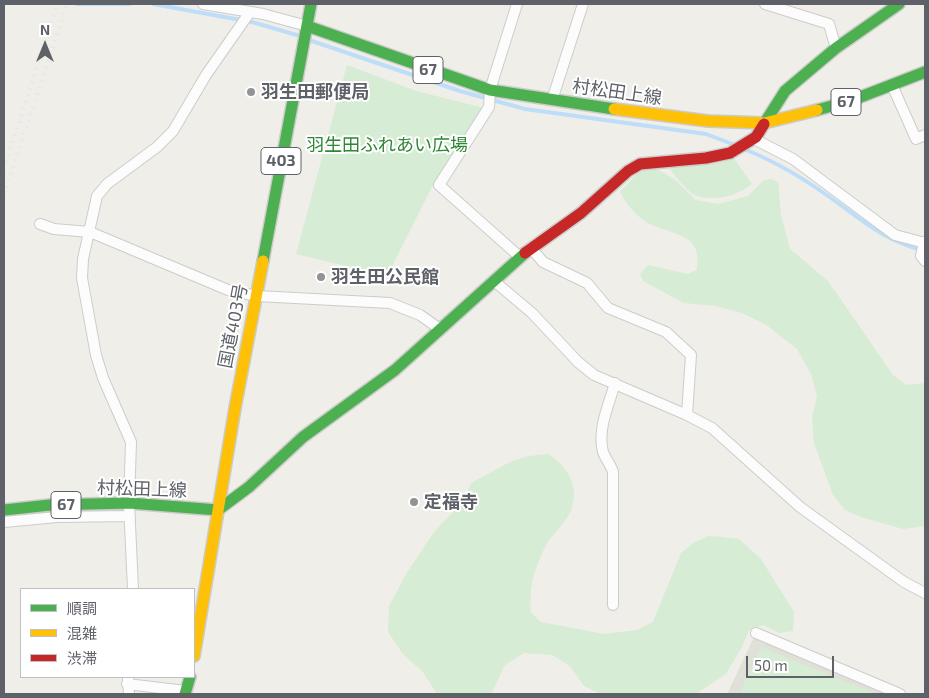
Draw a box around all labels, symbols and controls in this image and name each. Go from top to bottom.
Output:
north arrow [20,20,70,70]
text: N [40,21,50,38]
road number: 67 [413,56,443,84]
street label: 村松田上線 [571,75,663,109]
place label: 羽生田郵便局 [261,81,369,103]
marker: 羽生田郵便局 [245,86,257,98]
road number: 67 [831,88,861,115]
park label: 羽生田ふれあい広場 [306,134,468,156]
road number: 403 [261,148,301,175]
place label: 羽生田公民館 [331,266,439,288]
marker: 羽生田公民館 [315,271,327,283]
street label: 国道403号 [214,282,252,370]
street label: 村松田上線 [97,477,187,501]
place label: 定福寺 [424,491,478,513]
road number: 67 [51,492,81,518]
marker: 定福寺 [408,496,420,508]
legend [20,588,195,678]
text: 順調 [67,599,97,617]
text: 混雑 [67,624,97,642]
scale bar [749,646,836,678]
text: 渋滞 [67,649,97,667]
text: 50 m [754,656,788,674]

